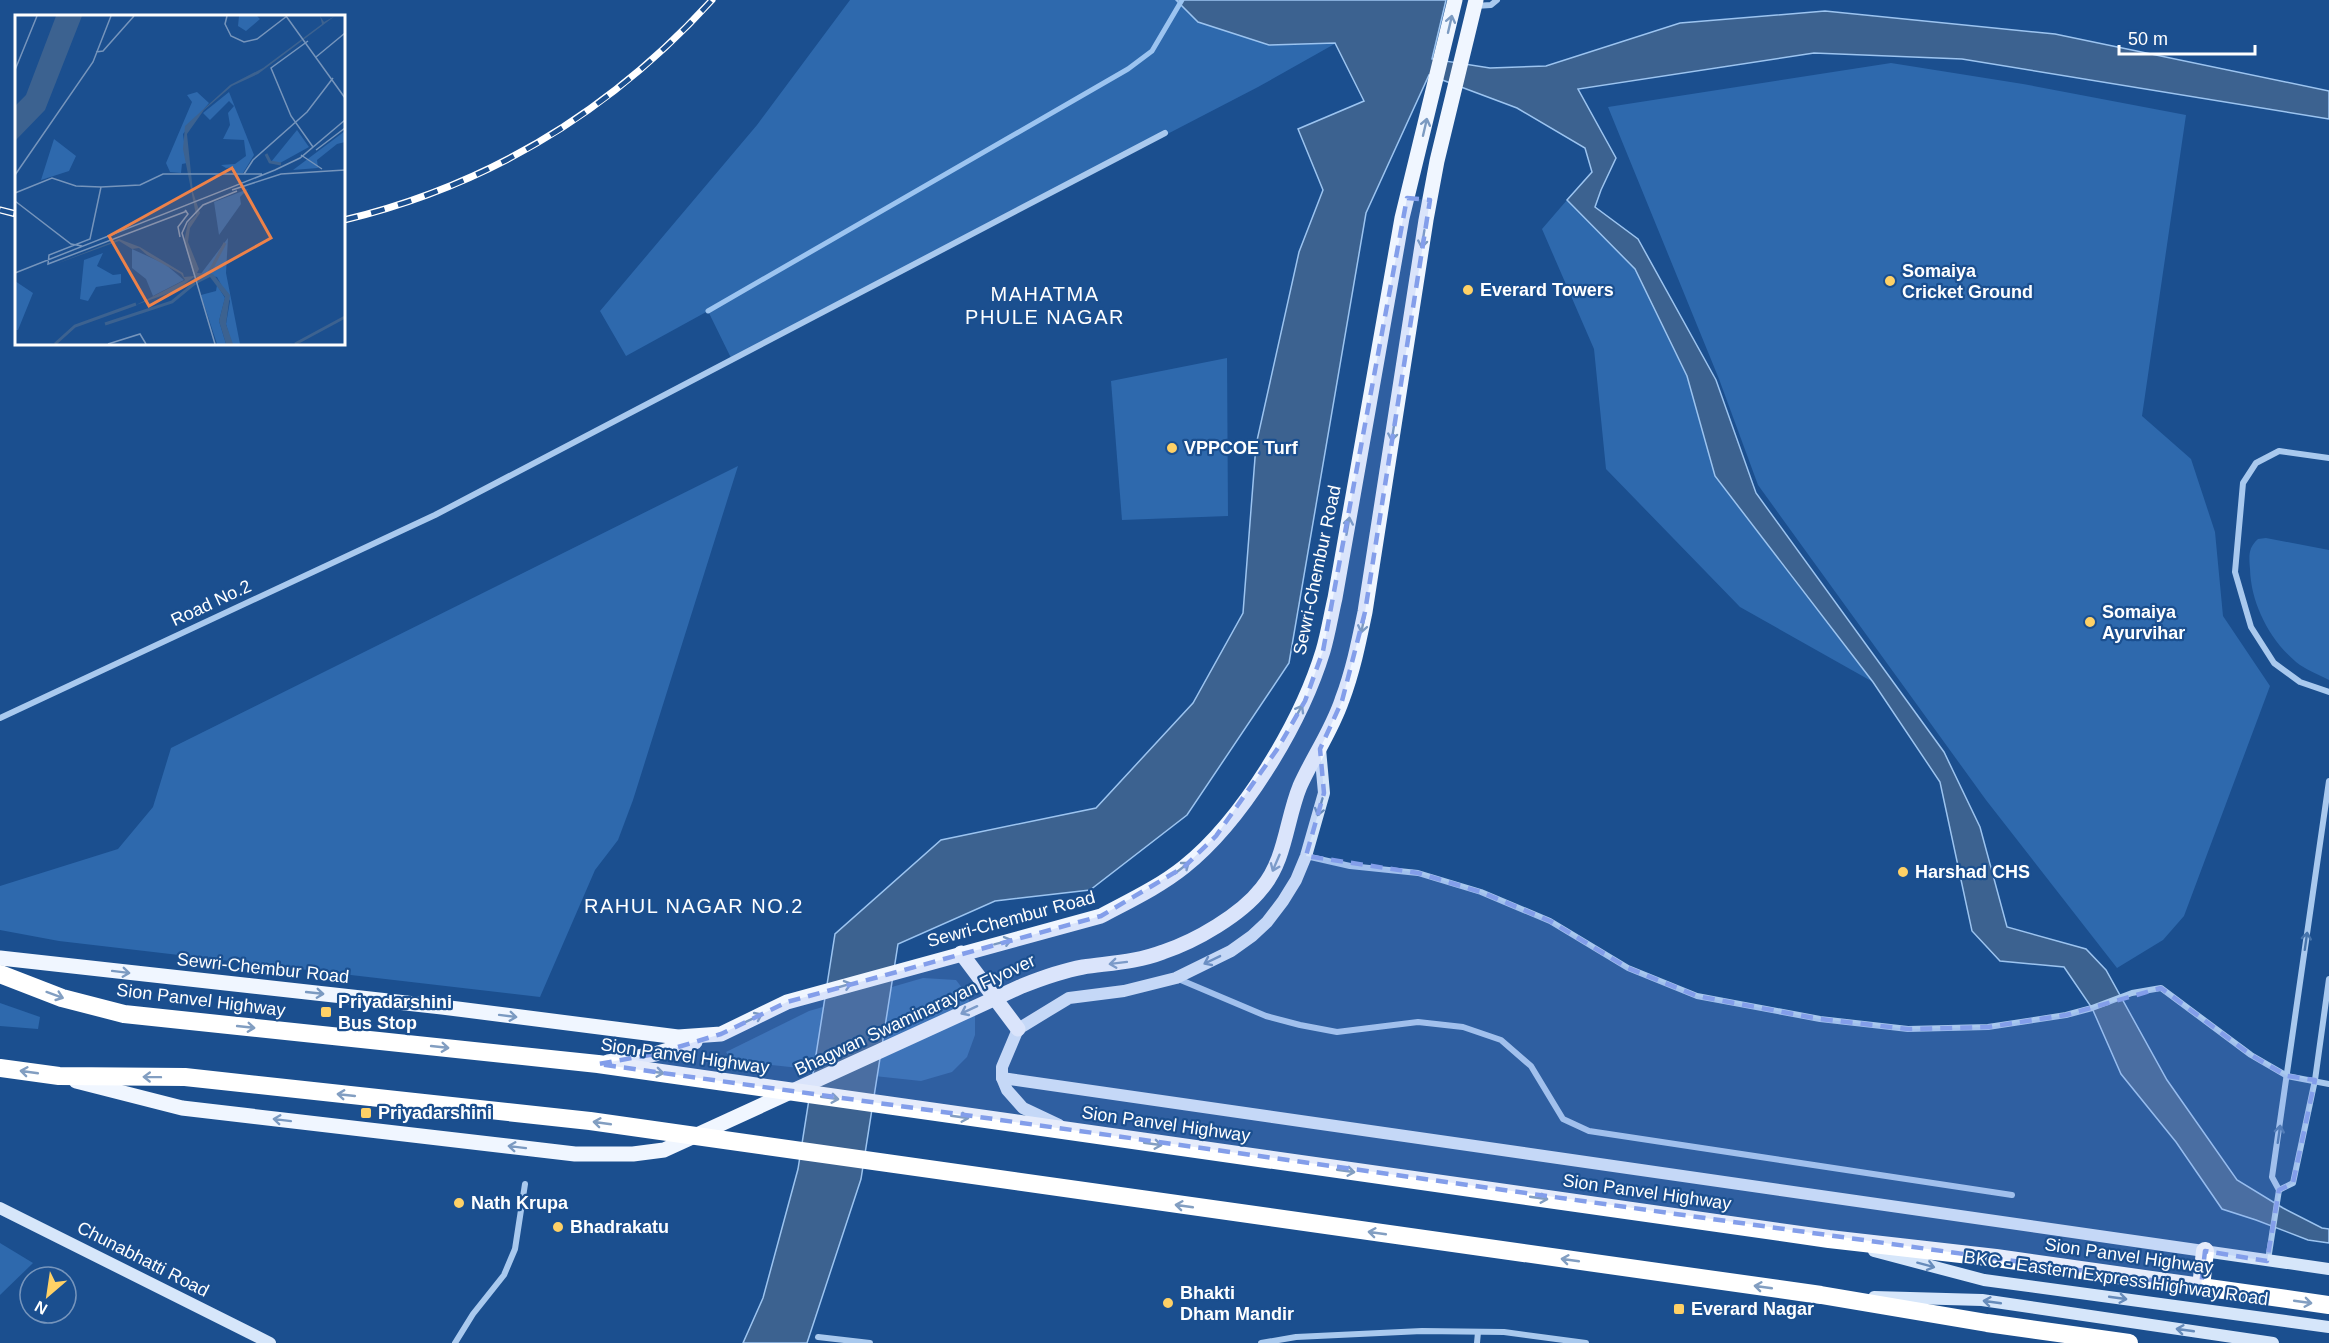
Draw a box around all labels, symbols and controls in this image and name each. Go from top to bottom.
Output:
one-way arrow [1444,14,1456,33]
inset map [15,15,345,345]
scale bar [2119,18,2256,56]
text: 50 m [2128,29,2168,49]
one-way arrow [1419,118,1431,137]
one-way arrow [1418,228,1429,248]
place label: Somaiya Cricket Ground [1902,261,2033,302]
marker: Somaiya Cricket Ground [1883,274,1897,288]
place label: Everard Towers [1480,280,1614,300]
district label: MAHATMA PHULE NAGAR [965,283,1125,328]
marker: Everard Towers [1461,283,1475,297]
one-way arrow [1388,421,1399,441]
place label: VPPCOE Turf [1184,438,1299,458]
marker: VPPCOE Turf [1165,441,1179,455]
street label: Sewri-Chembur Road [1289,483,1345,657]
one-way arrow [1343,516,1354,536]
street label: Road No.2 [168,576,254,630]
place label: Somaiya Ayurvihar [2102,602,2185,643]
one-way arrow [1357,614,1368,633]
marker: Somaiya Ayurvihar [2083,615,2097,629]
one-way arrow [1292,705,1304,722]
one-way arrow [1314,797,1325,816]
one-way arrow [1270,853,1282,871]
one-way arrow [1173,862,1189,874]
place label: Harshad CHS [1915,862,2030,882]
marker: Harshad CHS [1896,865,1910,879]
street label: Sewri-Chembur Road [925,887,1097,951]
district label: RAHUL NAGAR NO.2 [584,895,804,917]
one-way arrow [2301,931,2312,951]
one-way arrow [994,936,1013,947]
street label: Sewri-Chembur Road [176,949,350,987]
street label: Bhagwan Swaminarayan Flyover [792,950,1038,1080]
one-way arrow [1204,955,1222,967]
one-way arrow [1108,957,1128,968]
one-way arrow [110,967,130,978]
street label: Sion Panvel Highway [115,980,287,1020]
one-way arrow [833,980,852,991]
one-way arrow [304,988,324,999]
one-way arrow [45,990,64,1001]
place label: Priyadarshini Bus Stop [338,992,452,1033]
marker: Priyadarshini Bus Stop [319,1005,333,1019]
one-way arrow [960,1005,978,1017]
one-way arrow [498,1010,518,1021]
one-way arrow [744,1012,762,1024]
one-way arrow [236,1022,256,1033]
street label: Sion Panvel Highway [599,1034,771,1078]
one-way arrow [430,1042,450,1053]
one-way arrow [20,1066,40,1077]
one-way arrow [645,1067,664,1078]
one-way arrow [142,1071,162,1083]
one-way arrow [336,1089,356,1100]
one-way arrow [820,1092,839,1103]
street label: Sion Panvel Highway [1080,1102,1252,1146]
place label: Priyadarshini [378,1103,492,1123]
marker: Priyadarshini [359,1106,373,1120]
one-way arrow [950,1111,969,1122]
one-way arrow [272,1114,292,1125]
one-way arrow [593,1118,613,1129]
one-way arrow [2273,1124,2284,1144]
one-way arrow [1143,1138,1162,1149]
one-way arrow [508,1142,527,1153]
one-way arrow [1336,1165,1356,1176]
street label: Sion Panvel Highway [1561,1170,1733,1214]
place label: Nath Krupa [471,1193,569,1213]
one-way arrow [1529,1193,1549,1204]
marker: Nath Krupa [452,1196,466,1210]
one-way arrow [1175,1200,1194,1211]
street label: Chunabhatti Road [74,1217,212,1301]
place label: Bhadrakatu [570,1217,669,1237]
marker: Bhadrakatu [551,1220,565,1234]
one-way arrow [1368,1227,1388,1238]
street label: Sion Panvel Highway [2043,1234,2215,1278]
street label: BKC - Eastern Express Highway Road [1963,1247,2269,1309]
one-way arrow [1561,1254,1581,1265]
one-way arrow [1916,1259,1935,1271]
north arrow [18,1265,78,1325]
one-way arrow [1754,1281,1774,1292]
place label: Bhakti Dham Mandir [1180,1283,1294,1324]
one-way arrow [2108,1293,2127,1304]
marker: Bhakti Dham Mandir [1161,1296,1175,1310]
one-way arrow [1983,1296,2003,1307]
one-way arrow [2293,1296,2313,1307]
text: N [32,1297,50,1318]
place label: Everard Nagar [1691,1299,1814,1319]
marker: Everard Nagar [1672,1302,1686,1316]
one-way arrow [2176,1325,2196,1336]

